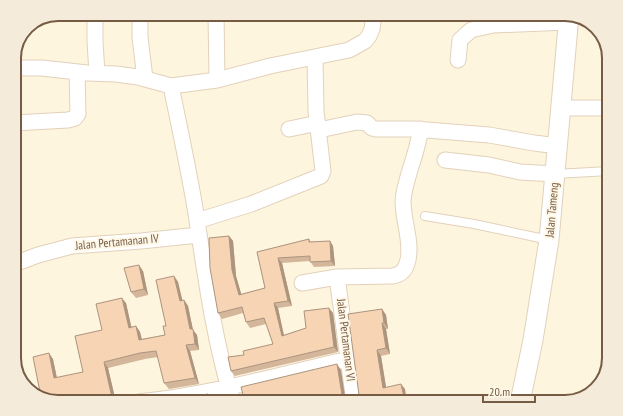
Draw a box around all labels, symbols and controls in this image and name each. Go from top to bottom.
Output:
street label: Jalan Tameng [542,182,561,239]
street label: Jalan Pertamanan IV [74,230,160,253]
street label: Jalan Pertamanan VI [334,297,359,382]
scale bar [483,378,535,404]
text: 20 m [489,384,510,399]

